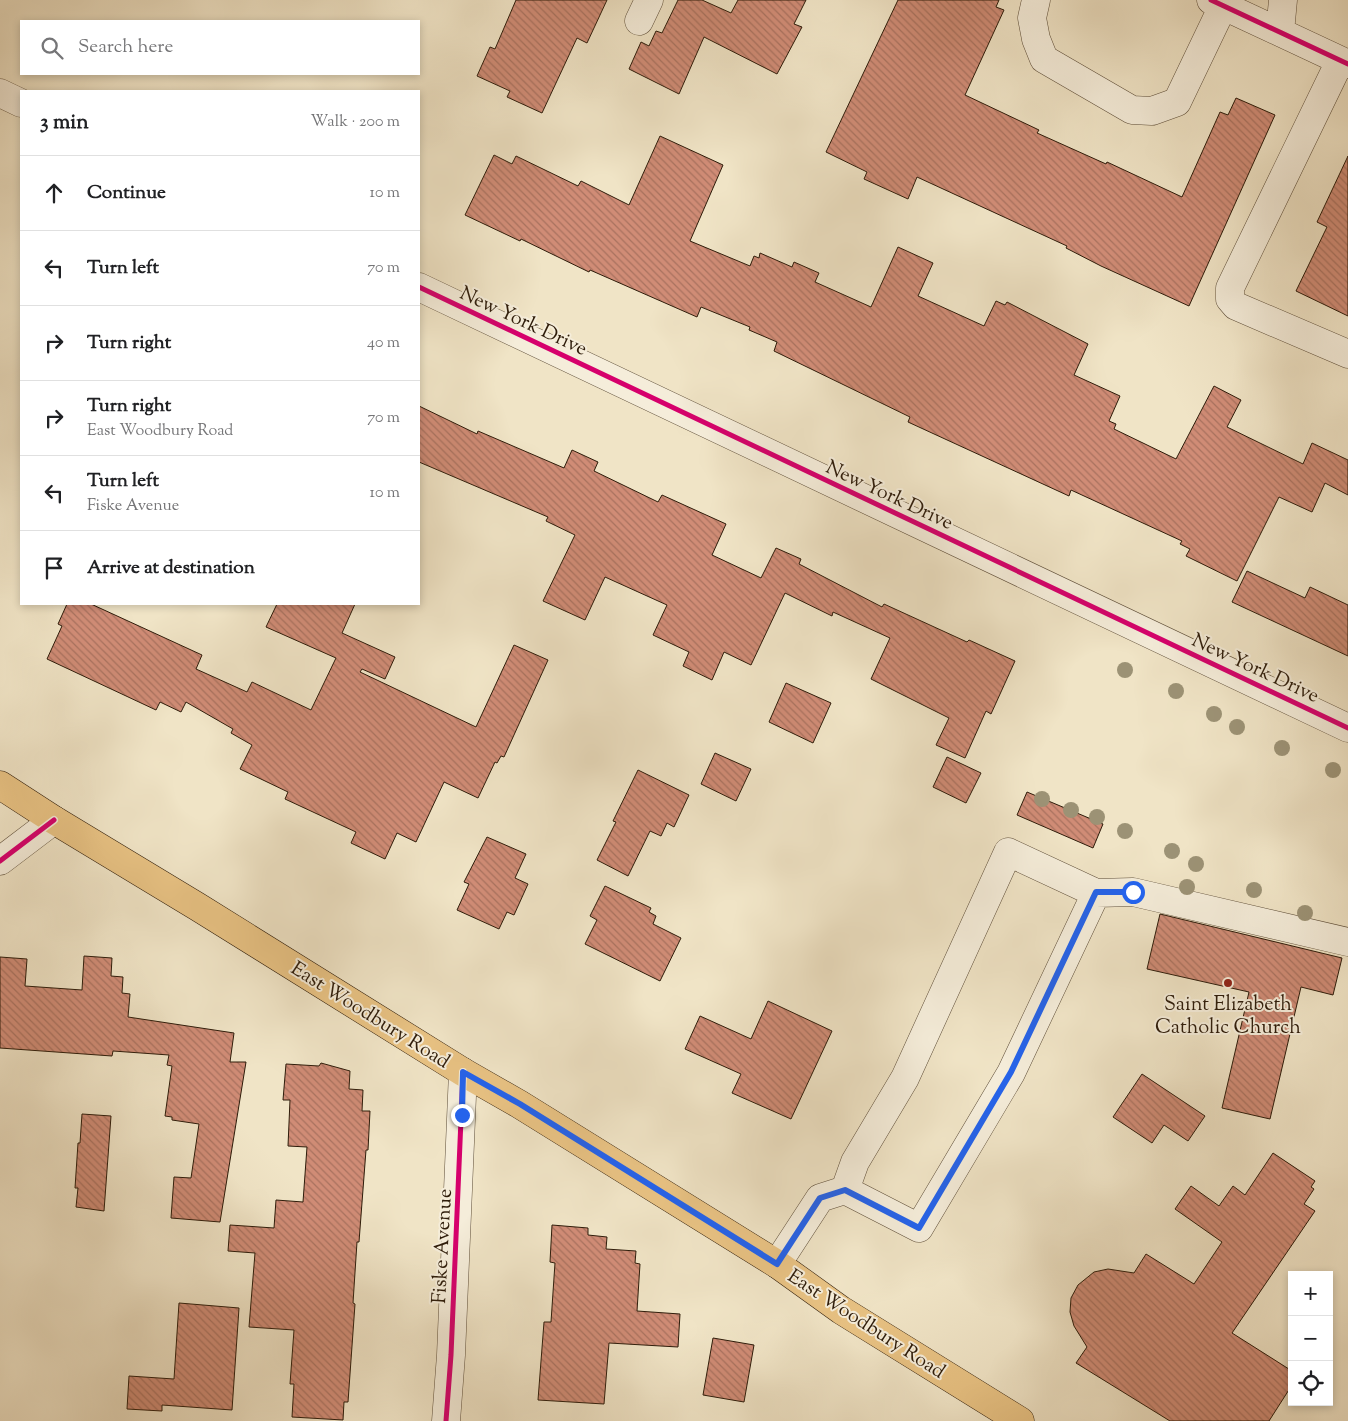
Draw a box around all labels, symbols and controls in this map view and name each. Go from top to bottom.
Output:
search box [20,20,420,75]
icon: search [38,34,66,62]
text: Search here [78,34,173,61]
text: 3 min [40,108,89,138]
text: Walk · 200 m [311,111,400,134]
icon: ahead [40,179,68,207]
text: Continue [87,180,166,207]
text: 10 m [370,182,400,205]
icon: left [40,254,68,282]
text: Turn left [87,255,159,282]
text: 70 m [367,257,400,280]
street label: New York Drive [454,280,592,365]
icon: right [40,329,68,357]
text: Turn right [87,330,171,357]
text: 40 m [367,332,400,355]
text: Turn right [87,393,171,420]
icon: right [40,404,68,432]
text: 70 m [367,407,400,430]
text: East Woodbury Road [87,420,233,443]
street label: New York Drive [820,454,958,539]
text: Turn left [87,468,159,495]
icon: left [40,479,68,507]
text: 10 m [370,482,400,505]
text: Fiske Avenue [87,495,179,518]
icon: arrive [40,554,68,582]
text: Arrive at destination [87,555,255,582]
street label: New York Drive [1186,627,1324,712]
route start [1122,881,1145,904]
street label: East Woodbury Road [284,955,455,1077]
marker: Saint Elizabeth Catholic Church [1222,977,1234,989]
place label: Saint Elizabeth Catholic Church [1155,991,1301,1043]
route end [451,1104,474,1127]
street label: Fiske Avenue [426,1188,461,1304]
street label: East Woodbury Road [781,1263,950,1387]
map controls [1288,1271,1333,1406]
button: + [1288,1271,1333,1316]
button: − [1288,1316,1333,1361]
button: locate [1288,1361,1333,1406]

